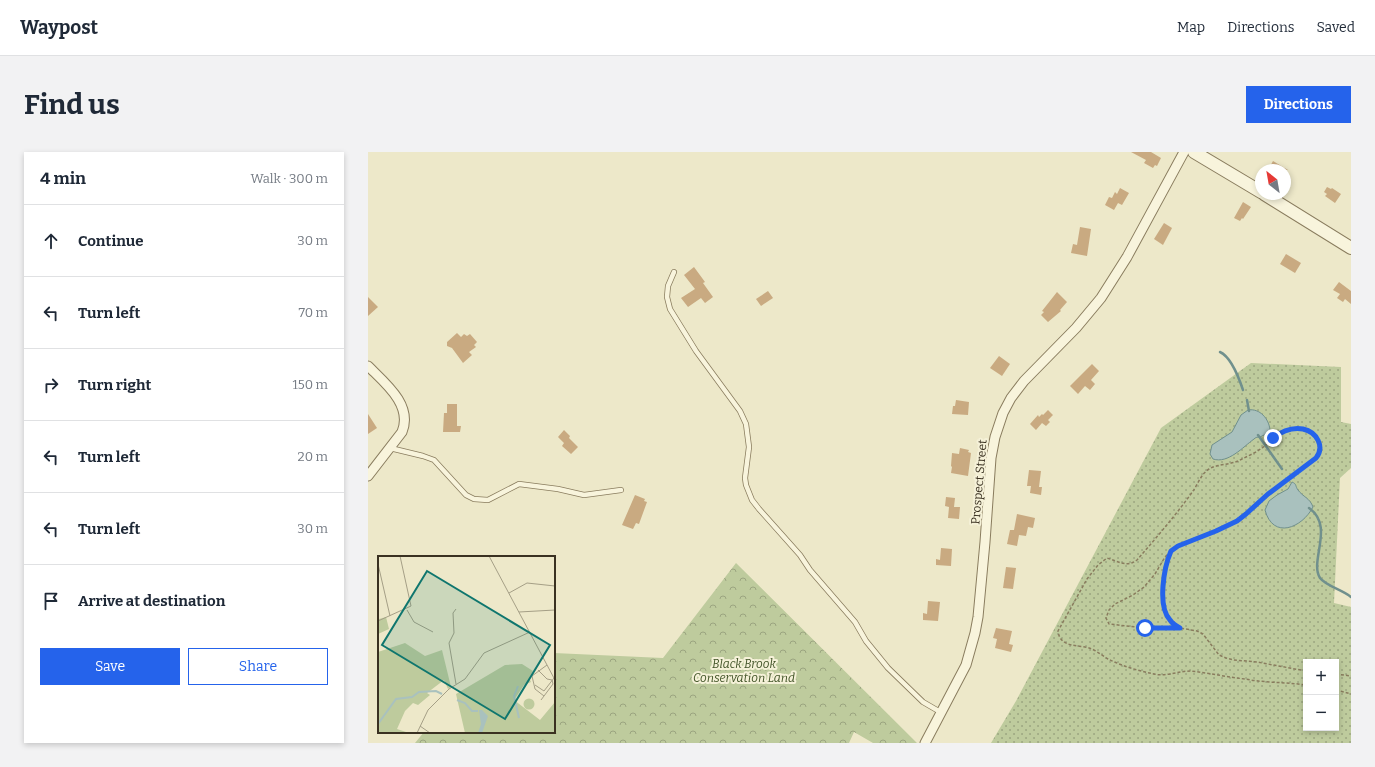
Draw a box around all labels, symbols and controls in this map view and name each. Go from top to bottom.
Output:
text: Waypost [20,16,98,39]
text: Map [1177,19,1205,36]
text: Directions [1227,19,1295,36]
text: Saved [1317,19,1355,36]
button: Directions [1246,86,1351,123]
text: Find us [24,88,120,121]
north arrow [1255,164,1291,200]
text: 4 min [40,168,86,189]
text: Walk · 300 m [251,171,328,186]
icon: ahead [40,230,62,252]
text: Continue [78,232,144,250]
text: 30 m [297,233,328,248]
icon: left [40,302,62,324]
text: Turn left [78,304,140,322]
text: 70 m [298,305,328,320]
icon: right [40,374,62,396]
text: Turn right [78,376,151,394]
text: 150 m [292,377,328,392]
route end [1264,429,1282,447]
street label: Prospect Street [968,438,990,525]
icon: left [40,446,62,468]
text: Turn left [78,448,140,466]
text: 20 m [298,449,328,464]
icon: left [40,518,62,540]
text: Turn left [78,520,140,538]
text: 30 m [297,521,328,536]
inset map [378,556,555,733]
icon: arrive [40,590,62,612]
text: Arrive at destination [78,592,225,610]
route start [1136,619,1154,637]
button: Save [40,648,180,685]
button: Share [188,648,328,685]
park label: Black Brook Conservation Land [693,657,795,685]
map controls [1303,659,1339,731]
button: + [1303,659,1339,695]
button: − [1303,695,1339,731]

